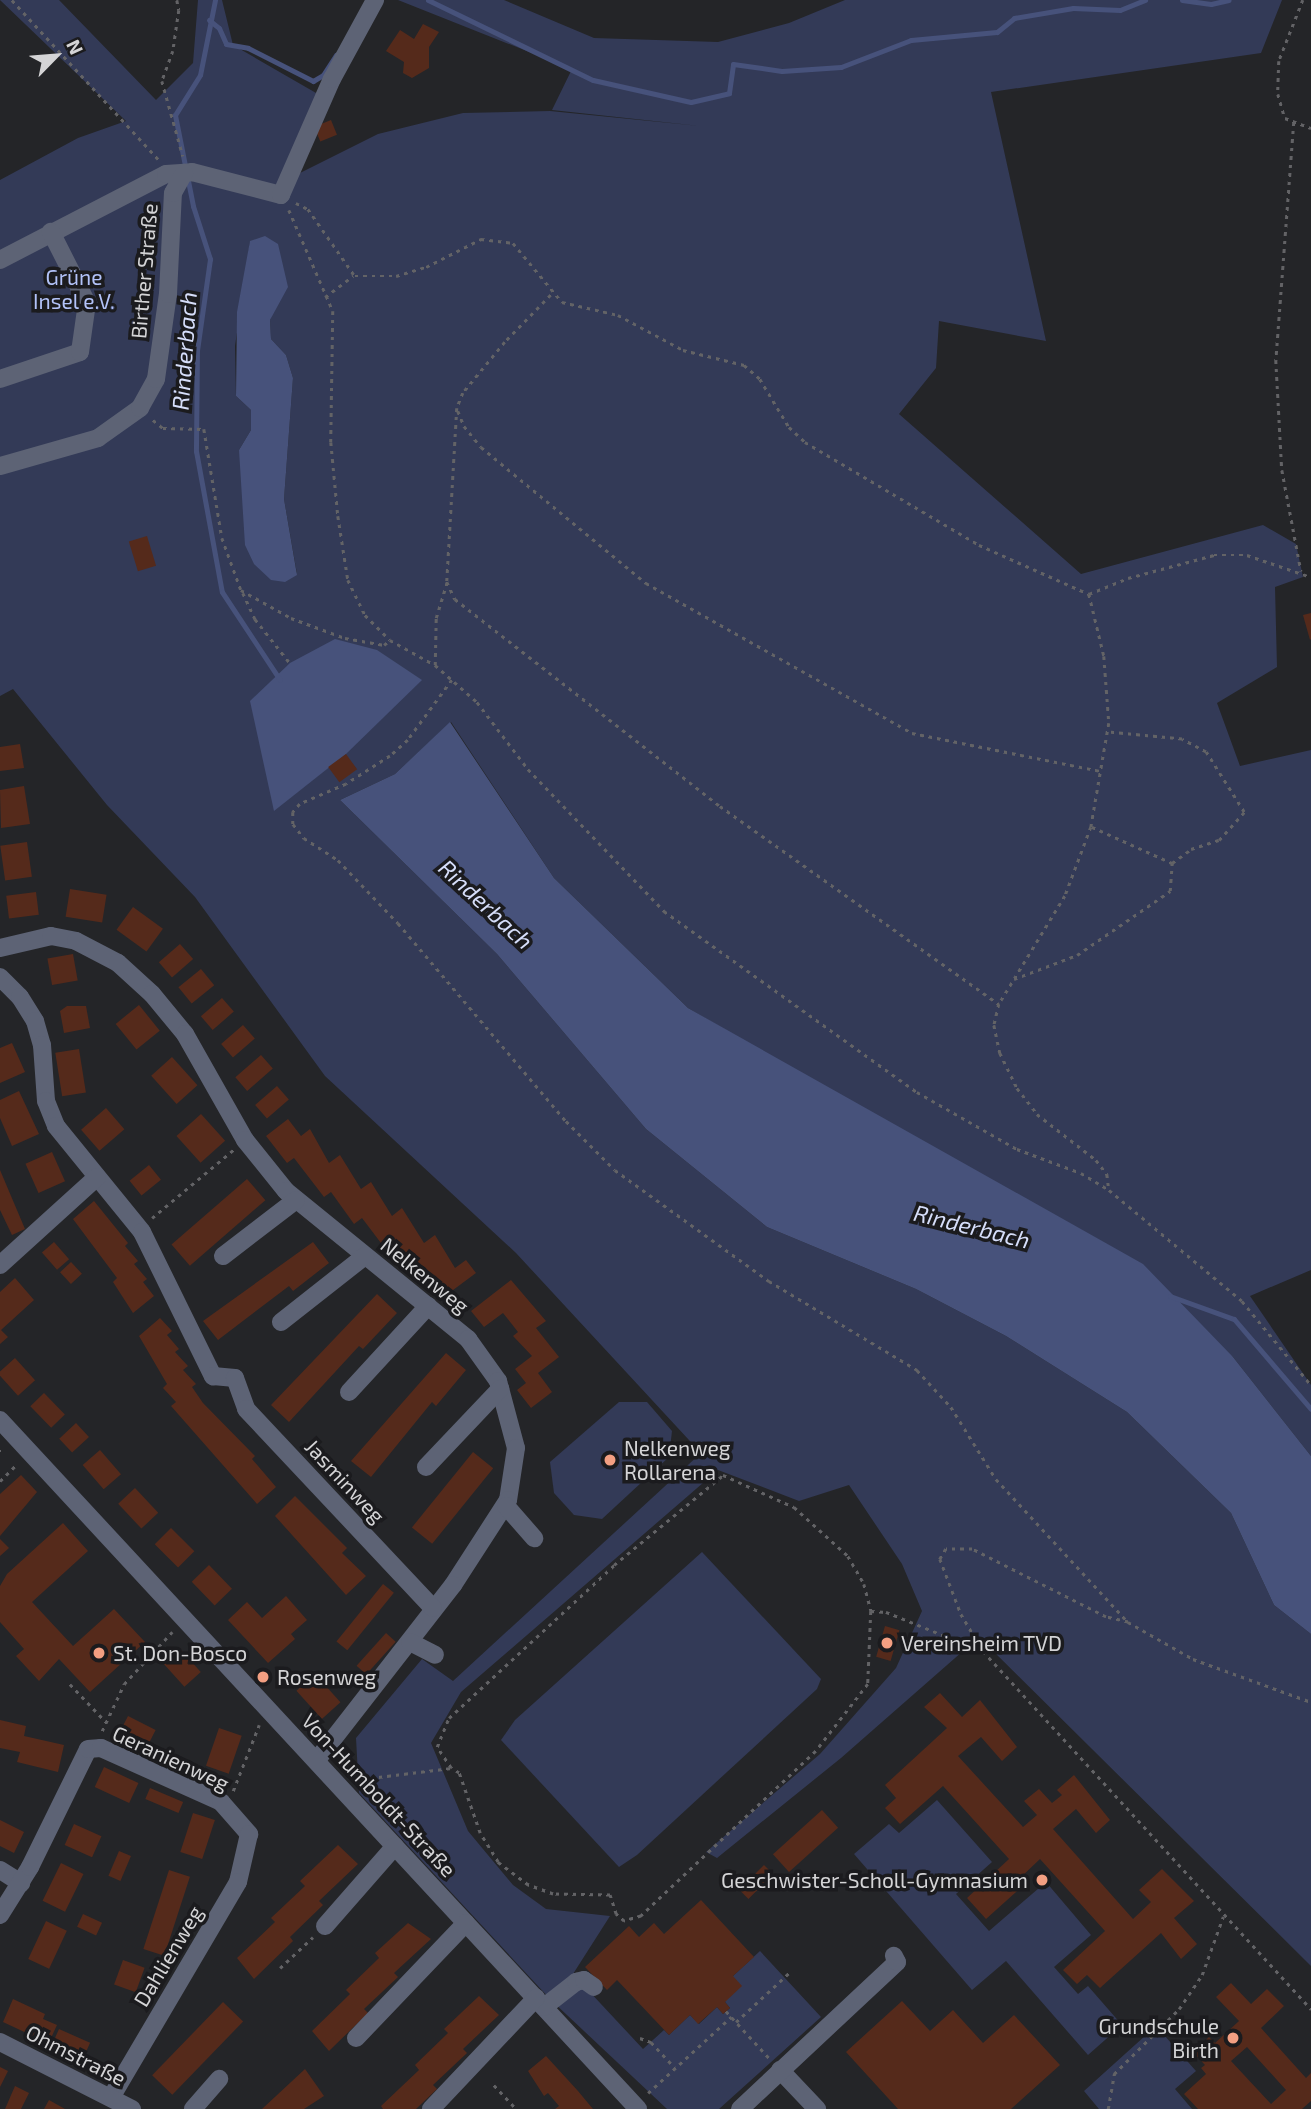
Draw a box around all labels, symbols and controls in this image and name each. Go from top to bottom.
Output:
north arrow [21,21,91,91]
text: N [62,36,89,58]
street label: Birther Straße [126,202,162,340]
park label: Grüne Insel e.V. [33,264,115,314]
water label: Rinderbach [166,291,202,411]
water label: Rinderbach [433,853,539,955]
water label: Rinderbach [911,1198,1033,1254]
street label: Nelkenweg [376,1232,474,1318]
street label: Jasminweg [300,1434,390,1528]
place label: Nelkenweg Rollarena [624,1435,730,1485]
marker: Nelkenweg Rollarena [602,1452,618,1468]
place label: Vereinsheim TVD [901,1630,1062,1656]
marker: Vereinsheim TVD [879,1635,895,1651]
place label: St. Don-Bosco [113,1640,247,1666]
marker: St. Don-Bosco [91,1645,107,1661]
place label: Rosenweg [277,1664,376,1690]
marker: Rosenweg [255,1669,271,1685]
street label: Von-Humboldt-Straße [297,1708,461,1882]
street label: Geranienweg [109,1720,233,1796]
place label: Geschwister-Scholl-Gymnasium [721,1867,1028,1893]
marker: Geschwister-Scholl-Gymnasium [1034,1872,1050,1888]
street label: Dahlienweg [128,1901,208,2011]
place label: Grundschule Birth [1099,2013,1219,2063]
street label: Ohmstraße [22,2019,130,2091]
marker: Grundschule Birth [1225,2030,1241,2046]

